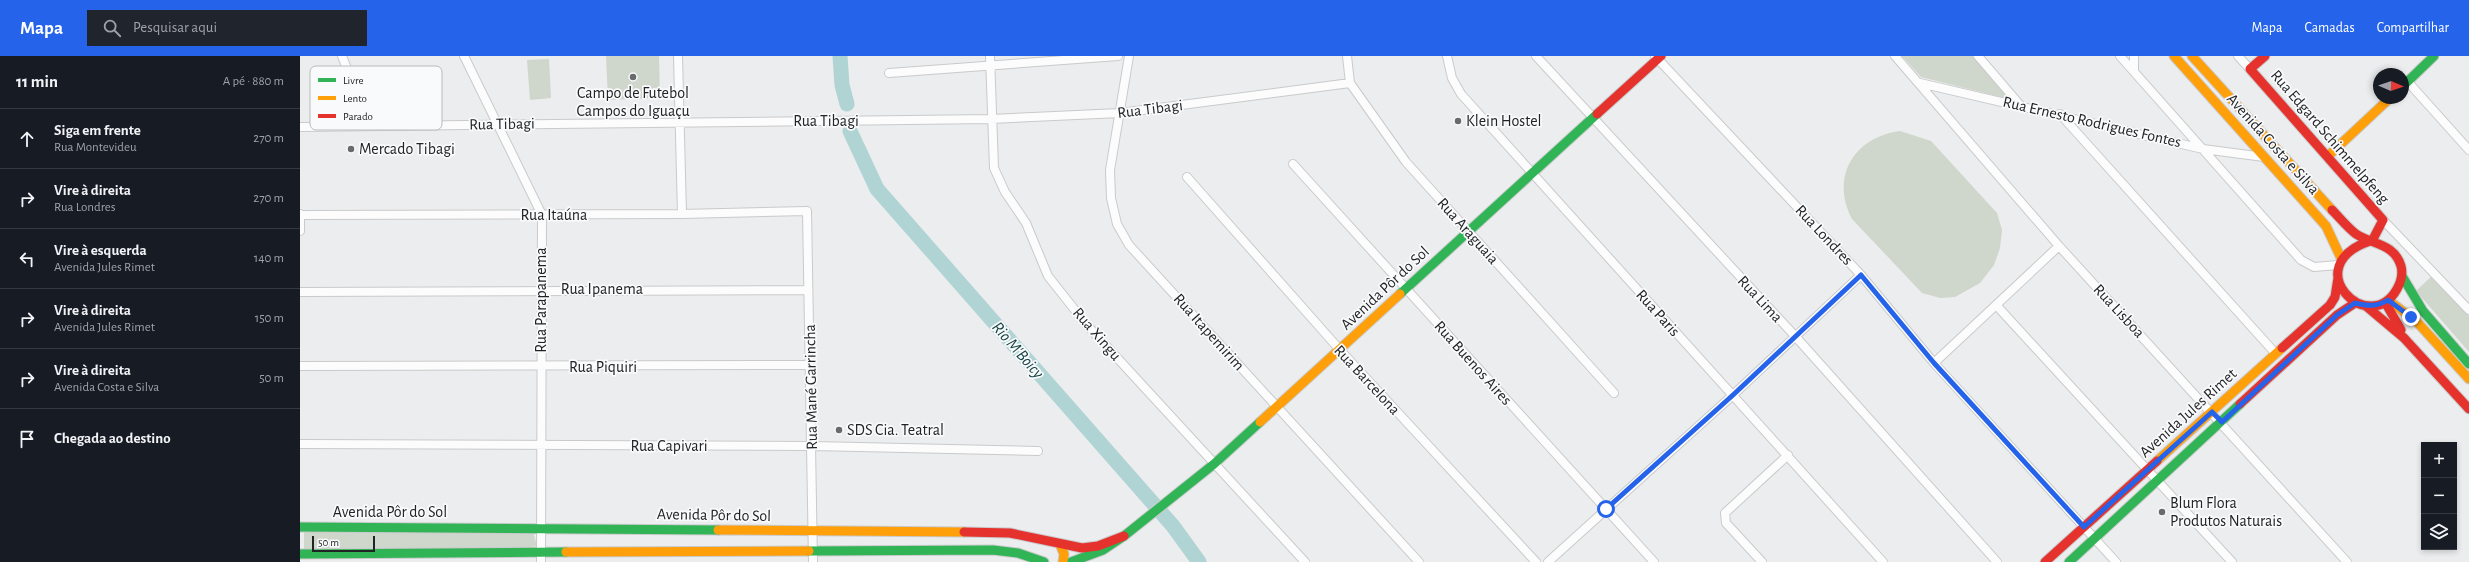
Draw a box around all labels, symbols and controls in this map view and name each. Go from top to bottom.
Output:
search box [87,10,367,46]
icon: search [101,17,123,39]
text: Mapa [20,19,63,38]
text: Pesquisar aqui [133,20,217,35]
text: Mapa [2252,21,2282,35]
text: Camadas [2304,21,2355,35]
text: Compartilhar [2377,21,2449,35]
legend [310,66,442,130]
street label: Rua Edgard Schimmelpfeng [2268,67,2392,207]
north arrow [2373,68,2409,104]
marker: Campo de Futebol Campos do Iguaçu [628,72,638,82]
text: 11 min [16,73,58,90]
text: A pé · 880 m [223,75,284,88]
text: Livre [343,75,364,86]
place label: Campo de Futebol Campos do Iguaçu [576,85,690,119]
street label: Avenida Costa e Silva [2224,91,2322,197]
text: Lento [343,93,367,104]
street label: Rua Ernesto Rodrigues Fontes [2001,94,2183,150]
street label: Rua Tibagi [1116,97,1184,121]
text: Parado [343,111,373,122]
street label: Rua Tibagi [793,113,859,129]
place label: Klein Hostel [1466,113,1541,129]
street label: Rua Tibagi [469,115,535,133]
marker: Klein Hostel [1453,116,1463,126]
text: Siga em frente [54,123,141,138]
icon: ahead [16,128,38,150]
text: 270 m [253,132,284,145]
text: Rua Montevideu [54,141,137,154]
place label: Mercado Tibagi [359,141,455,157]
marker: Mercado Tibagi [346,144,356,154]
text: Vire à direita [54,183,131,198]
icon: right [16,188,38,210]
text: 270 m [253,192,284,205]
street label: Rua Araguaia [1434,195,1502,267]
text: Rua Londres [54,201,116,214]
street label: Rua Londres [1792,202,1856,268]
street label: Rua Itaúna [520,207,588,223]
text: Vire à esquerda [54,243,147,258]
street label: Avenida Pôr do Sol [1338,243,1432,333]
street label: Rua Parapanema [533,247,549,353]
icon: left [16,248,38,270]
text: 140 m [254,252,284,265]
text: Avenida Jules Rimet [54,261,155,274]
street label: Rua Lima [1735,273,1785,325]
street label: Rua Ipanema [561,281,643,297]
street label: Rua Lisboa [2090,281,2148,341]
street label: Rua Paris [1633,287,1683,340]
street label: Rua Itapemirim [1170,290,1248,374]
text: Vire à direita [54,303,131,318]
street label: Rua Xingu [1070,304,1124,364]
icon: right [16,308,38,330]
route end [2402,308,2420,326]
text: 150 m [255,312,284,325]
water label: Rio M'Boicy [989,318,1047,382]
street label: Rua Buenos Aires [1431,318,1515,408]
text: Avenida Jules Rimet [54,321,155,334]
street label: Rua Mané Garrincha [802,324,820,450]
street label: Rua Barcelona [1331,342,1403,418]
street label: Rua Piquiri [569,359,637,375]
text: Vire à direita [54,363,131,378]
street label: Avenida Jules Rimet [2136,366,2240,460]
icon: right [16,368,38,390]
text: 50 m [259,372,284,385]
text: Avenida Costa e Silva [54,381,159,394]
place label: SDS Cia. Teatral [847,422,944,438]
marker: SDS Cia. Teatral [834,425,844,435]
icon: arrive [16,428,38,450]
text: Chegada ao destino [54,431,171,446]
street label: Rua Capivari [630,438,708,454]
map controls [2421,442,2457,550]
button: + [2421,442,2457,478]
button: − [2421,478,2457,514]
place label: Blum Flora Produtos Naturais [2170,495,2282,529]
route start [1597,500,1615,518]
street label: Avenida Pôr do Sol [333,504,447,520]
street label: Avenida Pôr do Sol [657,506,771,524]
marker: Blum Flora Produtos Naturais [2157,507,2167,517]
button: layers [2421,514,2457,550]
scale bar [312,534,375,553]
text: 50 m [318,537,339,548]

